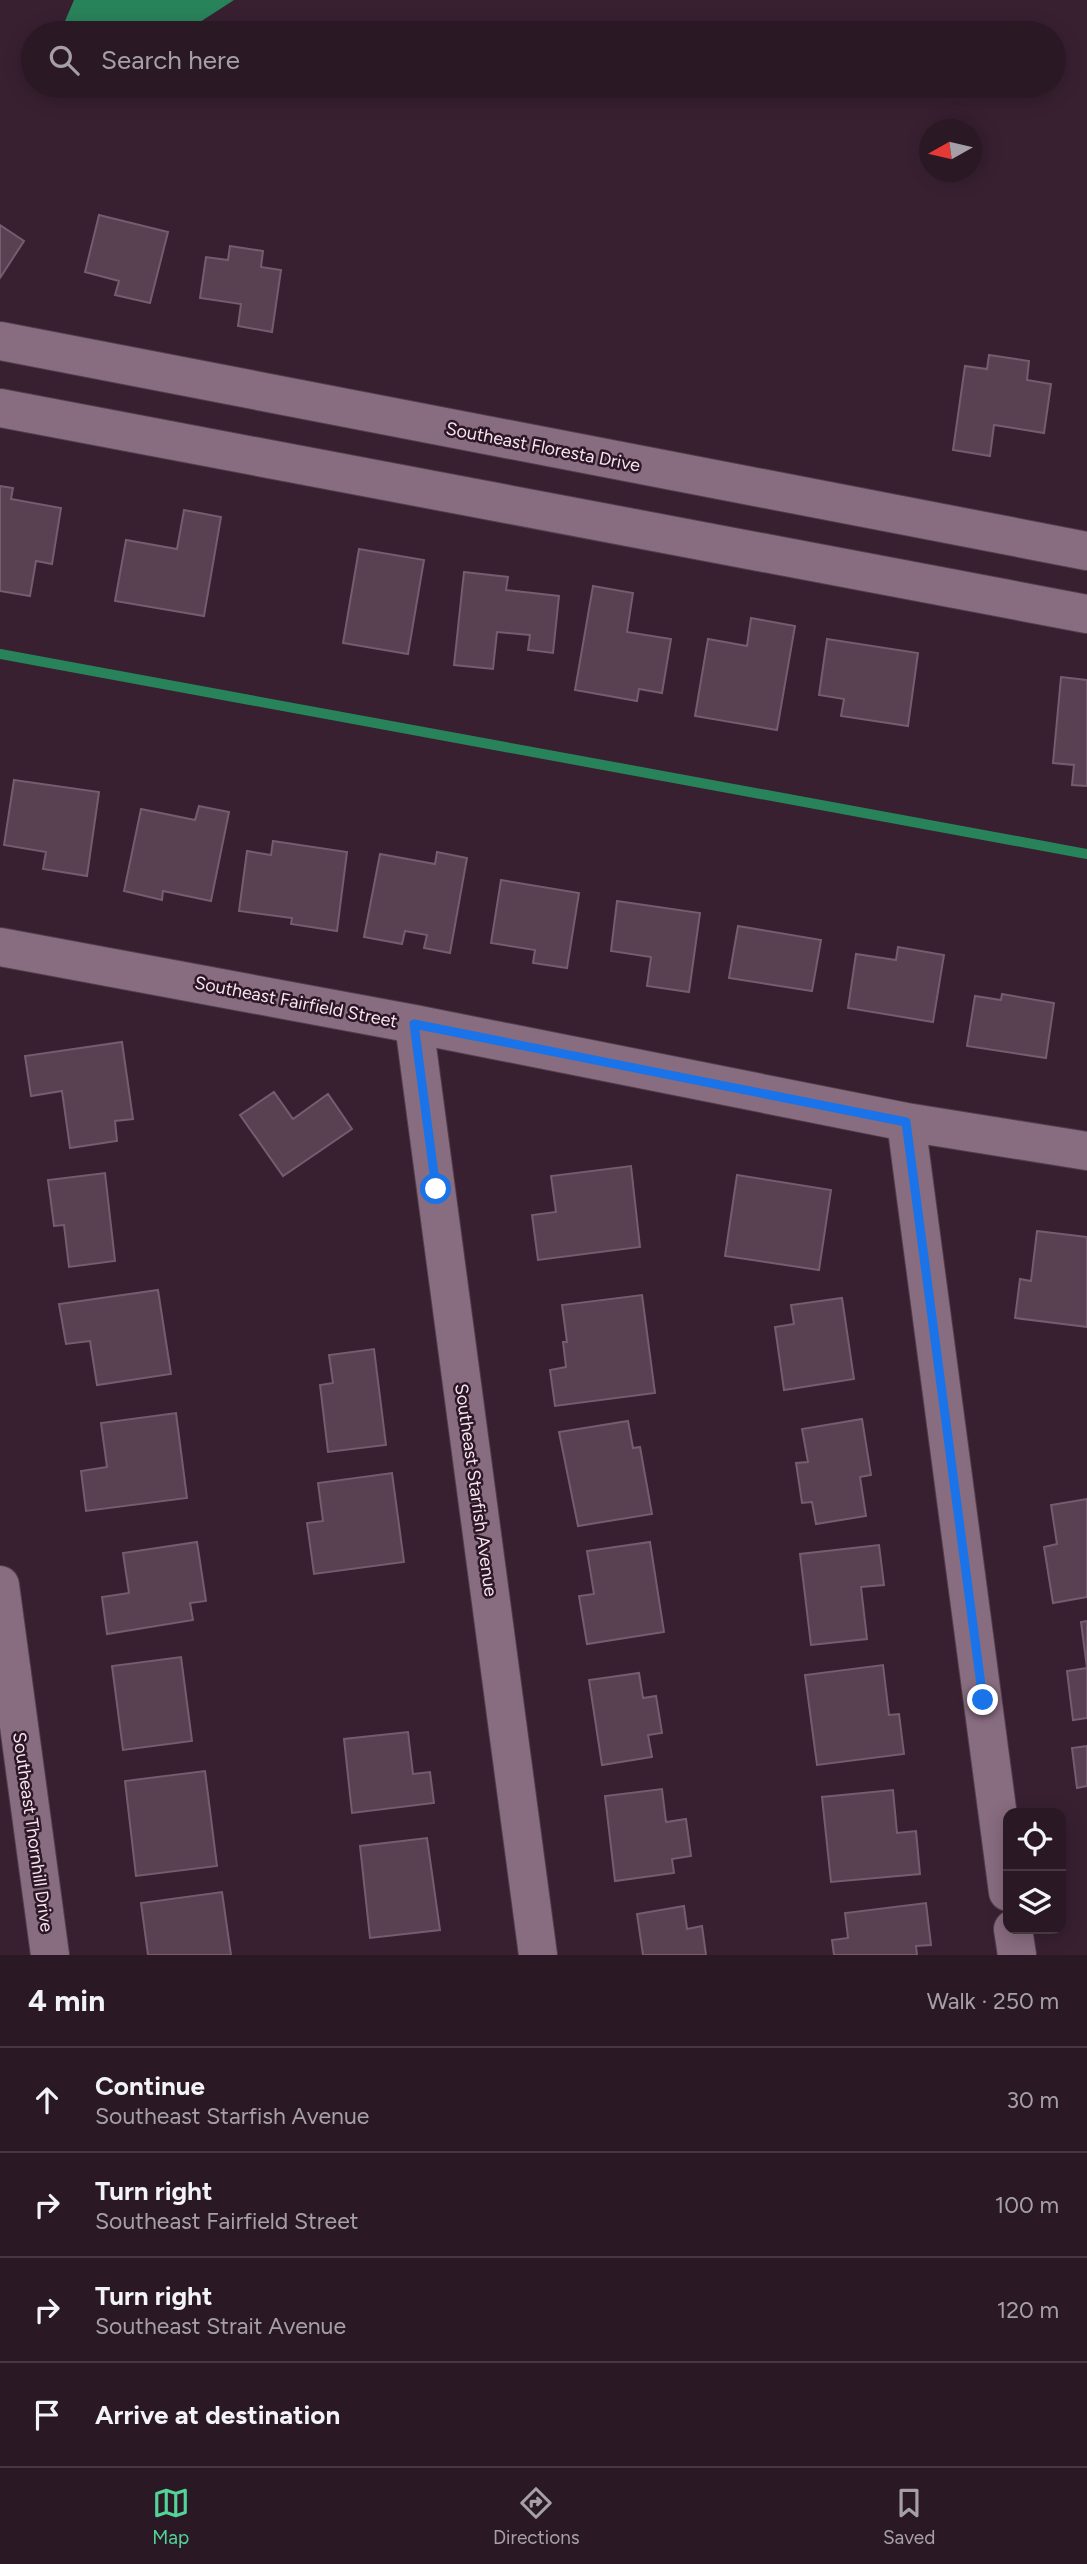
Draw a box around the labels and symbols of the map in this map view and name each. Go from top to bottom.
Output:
north arrow [919,119,982,182]
street label: Southeast Floresta Drive [444,417,642,477]
street label: Southeast Fairfield Street [193,972,399,1033]
route start [420,1173,451,1204]
street label: Southeast Starfish Avenue [450,1382,502,1598]
route end [967,1684,998,1715]
street label: Southeast Thornhill Drive [8,1731,58,1934]

